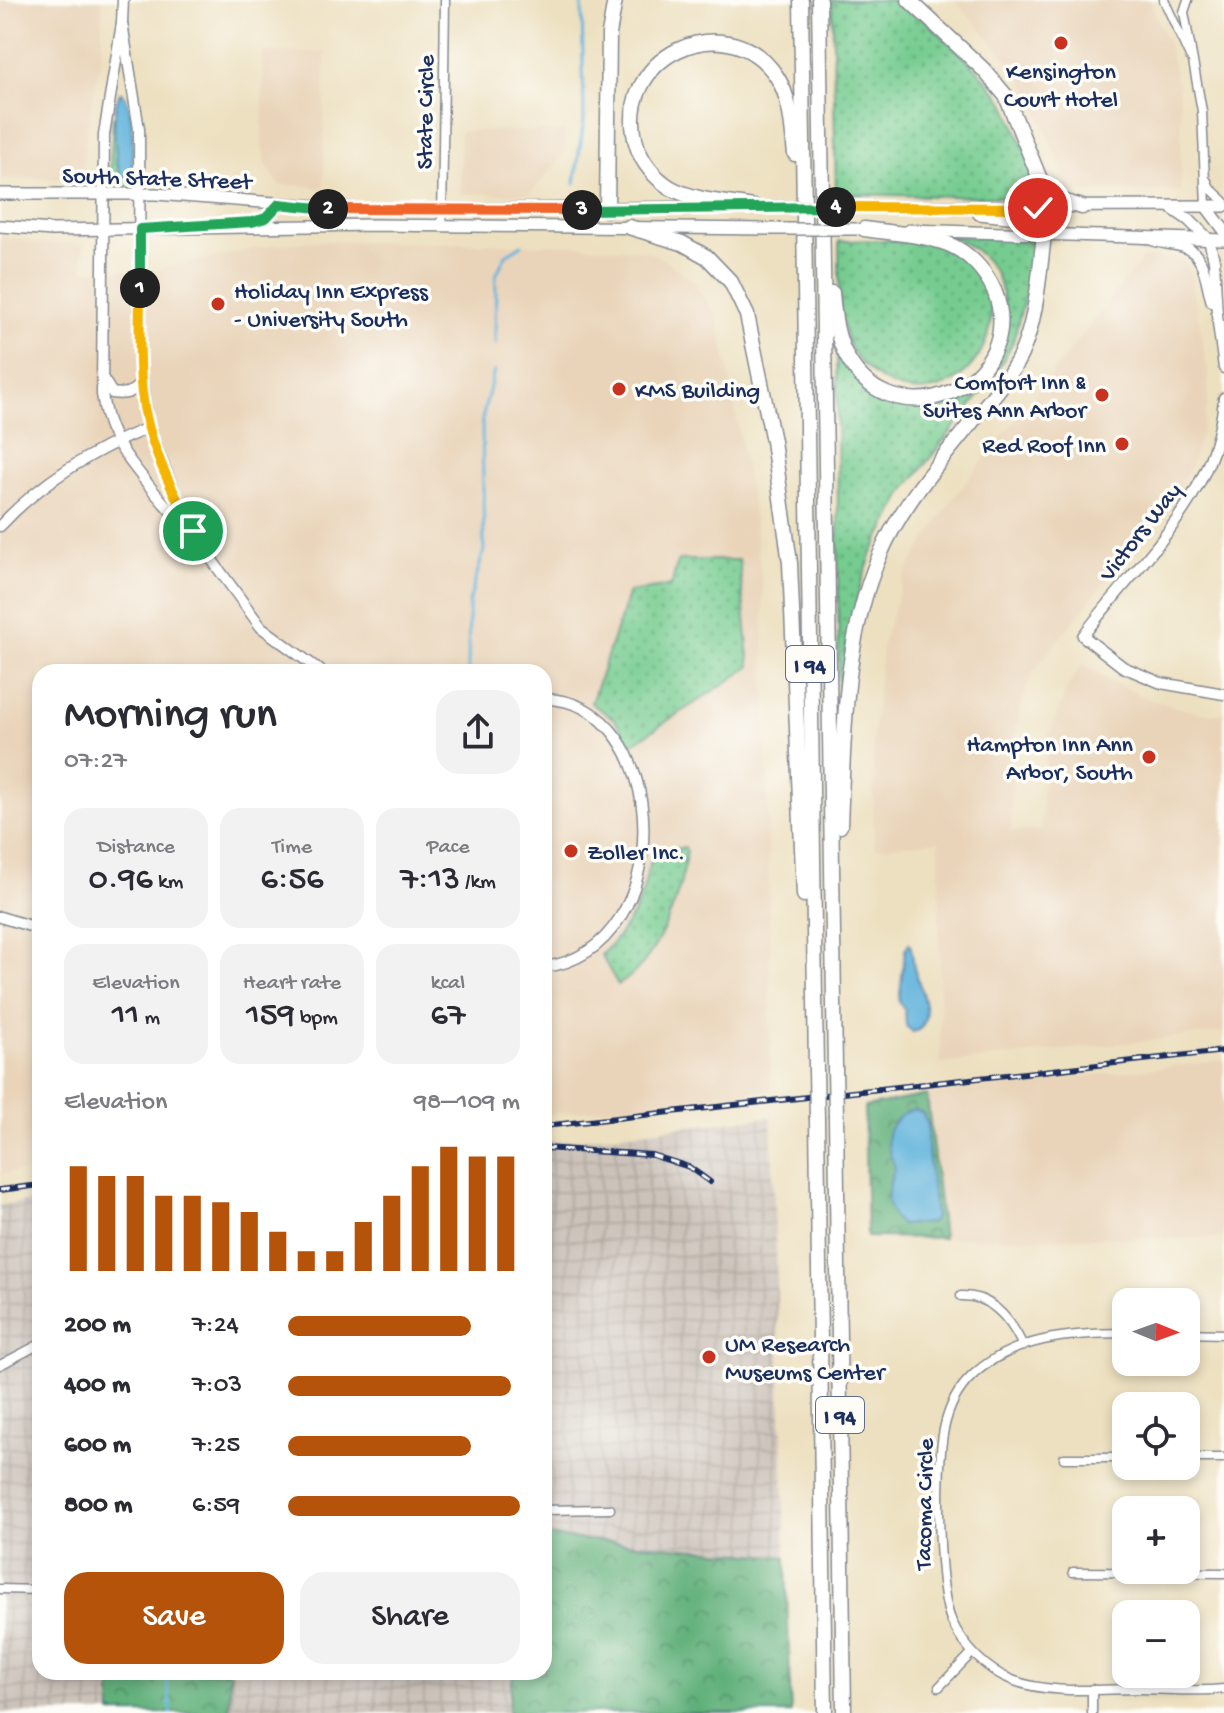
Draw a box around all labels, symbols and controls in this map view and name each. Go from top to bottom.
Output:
marker: Kensington Court Hotel [1052,34,1070,52]
street label: State Circle [412,54,443,170]
place label: Kensington Court Hotel [1004,59,1118,116]
street label: South State Street [62,163,254,198]
pin [1004,174,1072,242]
icon: check [1016,186,1060,230]
pin: 4 [816,187,856,227]
pin: 2 [308,189,348,229]
pin: 3 [562,190,602,230]
text: 4 [831,194,841,220]
text: 2 [323,196,333,222]
text: 3 [576,197,588,223]
pin: 1 [120,268,160,308]
text: 1 [136,275,144,301]
place label: Holiday Inn Express - University South [234,279,429,336]
marker: Holiday Inn Express - University South [209,295,227,313]
place label: Comfort Inn & Suites Ann Arbor [923,370,1089,427]
place label: KMS Building [635,378,760,407]
marker: KMS Building [610,380,628,398]
marker: Comfort Inn & Suites Ann Arbor [1093,386,1111,404]
place label: Red Roof Inn [982,433,1107,462]
marker: Red Roof Inn [1113,435,1131,453]
street label: Victors Way [1094,478,1189,589]
pin [159,497,227,565]
icon: arrive [171,509,215,553]
road number: I 94 [786,646,834,682]
button: share [436,690,520,774]
text: Morning run [64,691,277,743]
place label: Hampton Inn Ann Arbor, South [967,732,1134,789]
text: 07:27 [64,747,127,778]
marker: Hampton Inn Ann Arbor, South [1140,748,1158,766]
text: Distance [97,835,175,861]
text: Time [272,835,312,861]
text: Pace [426,835,470,861]
place label: Zoller Inc. [587,840,685,869]
marker: Zoller Inc. [562,842,580,860]
text: 0.96 [89,861,153,901]
text: 6:56 [260,861,324,901]
text: 7:13 [400,861,460,901]
text: km [153,870,183,896]
text: /km [460,870,496,896]
text: Elevation [92,971,180,997]
text: Heart rate [243,971,341,997]
text: kcal [431,971,465,997]
text: 11 [112,997,139,1037]
text: 159 [246,997,295,1037]
text: 67 [431,997,465,1037]
text: m [139,1006,160,1032]
text: bpm [295,1006,338,1032]
text: Elevation [64,1088,167,1119]
text: 98–109 m [414,1088,520,1119]
north arrow [1112,1288,1200,1376]
map controls [1112,1288,1200,1688]
text: 200 m [64,1311,131,1342]
text: 7:24 [192,1311,239,1342]
place label: UM Research Museums Center [725,1332,887,1389]
marker: UM Research Museums Center [700,1348,718,1366]
text: 400 m [64,1371,130,1402]
text: 7:03 [192,1371,242,1402]
button: locate [1112,1392,1200,1480]
road number: I 94 [816,1397,864,1433]
text: 600 m [64,1431,131,1462]
text: 7:25 [192,1431,240,1462]
street label: Tacoma Circle [911,1437,942,1572]
text: 800 m [64,1491,132,1522]
text: 6:59 [192,1491,240,1522]
button: + [1112,1496,1200,1584]
button: Save [64,1572,284,1664]
button: Share [300,1572,520,1664]
button: − [1112,1600,1200,1688]

